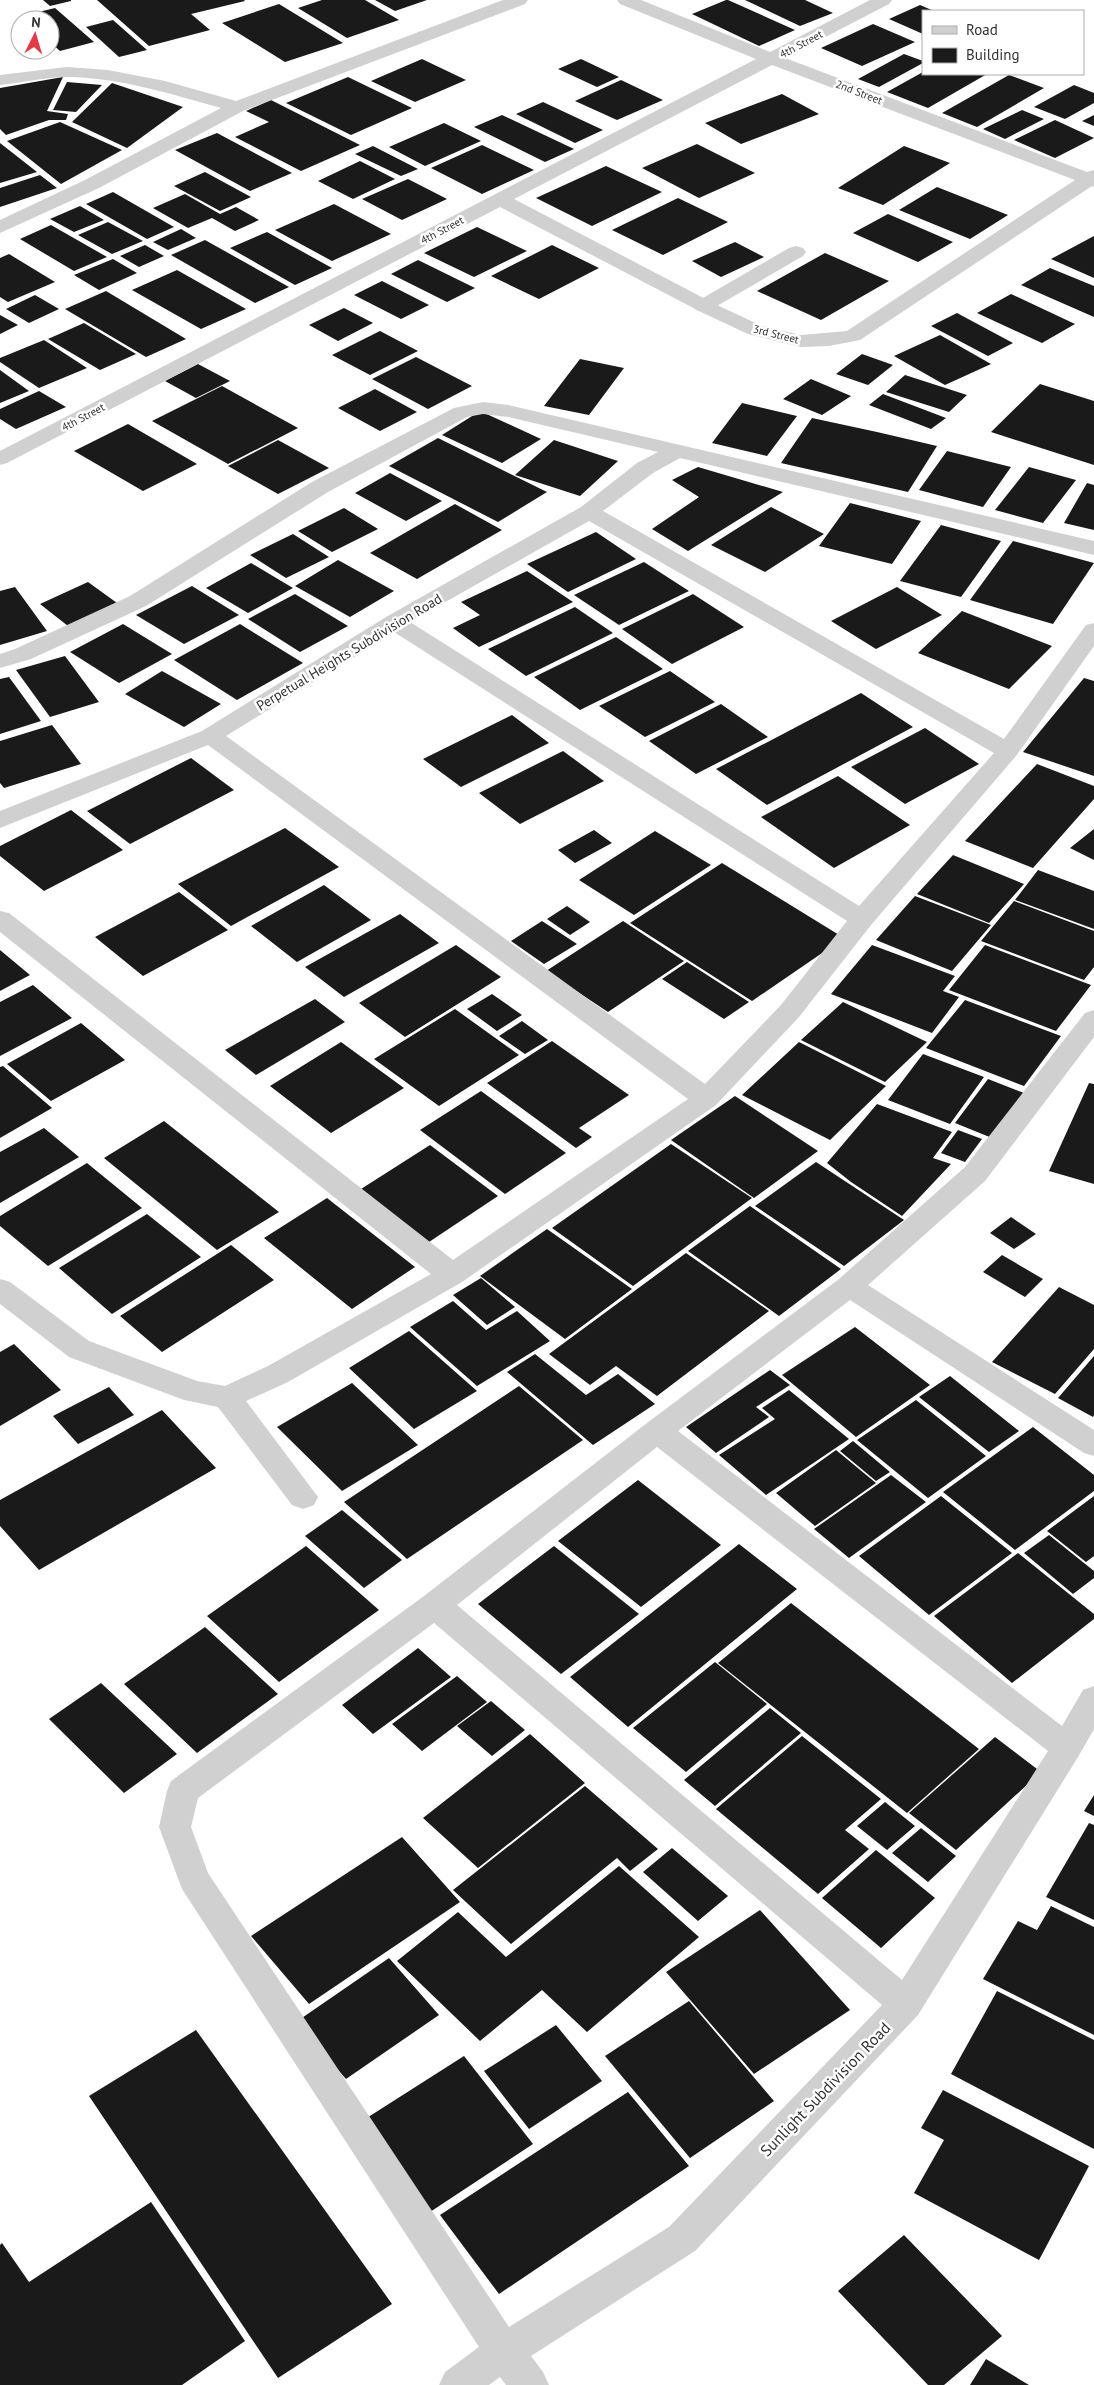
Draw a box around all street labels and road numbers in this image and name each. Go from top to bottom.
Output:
street label: 4th Street [777,27,825,61]
street label: 2nd Street [834,77,885,107]
street label: 4th Street [418,213,466,247]
street label: 3rd Street [752,322,801,347]
street label: 4th Street [59,400,107,434]
street label: Perpetual Heights Subdivision Road [253,589,445,715]
street label: Sunlight Subdivision Road [756,2018,894,2160]

